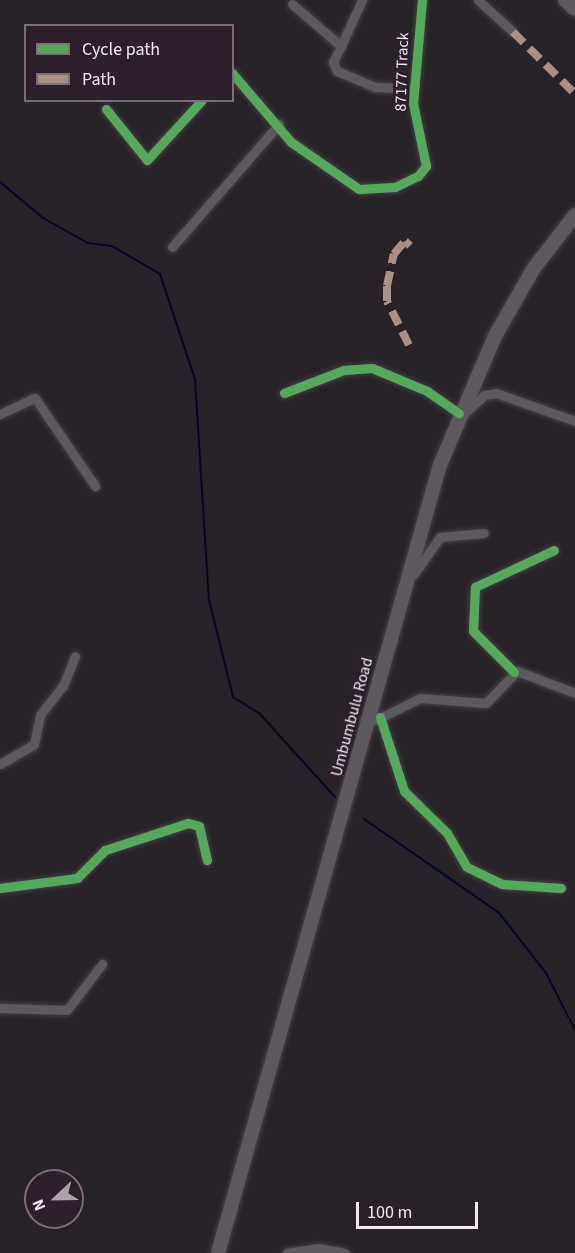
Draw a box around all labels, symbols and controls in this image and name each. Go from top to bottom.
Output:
legend [24,24,234,102]
street label: 87177 Track [391,32,413,112]
text: Cycle path [82,37,160,62]
text: Path [82,67,116,92]
street label: Umbumbulu Road [327,655,377,779]
north arrow [24,1169,84,1229]
scale bar [359,1190,480,1228]
text: N [27,1196,51,1214]
text: 100 m [367,1200,412,1225]

